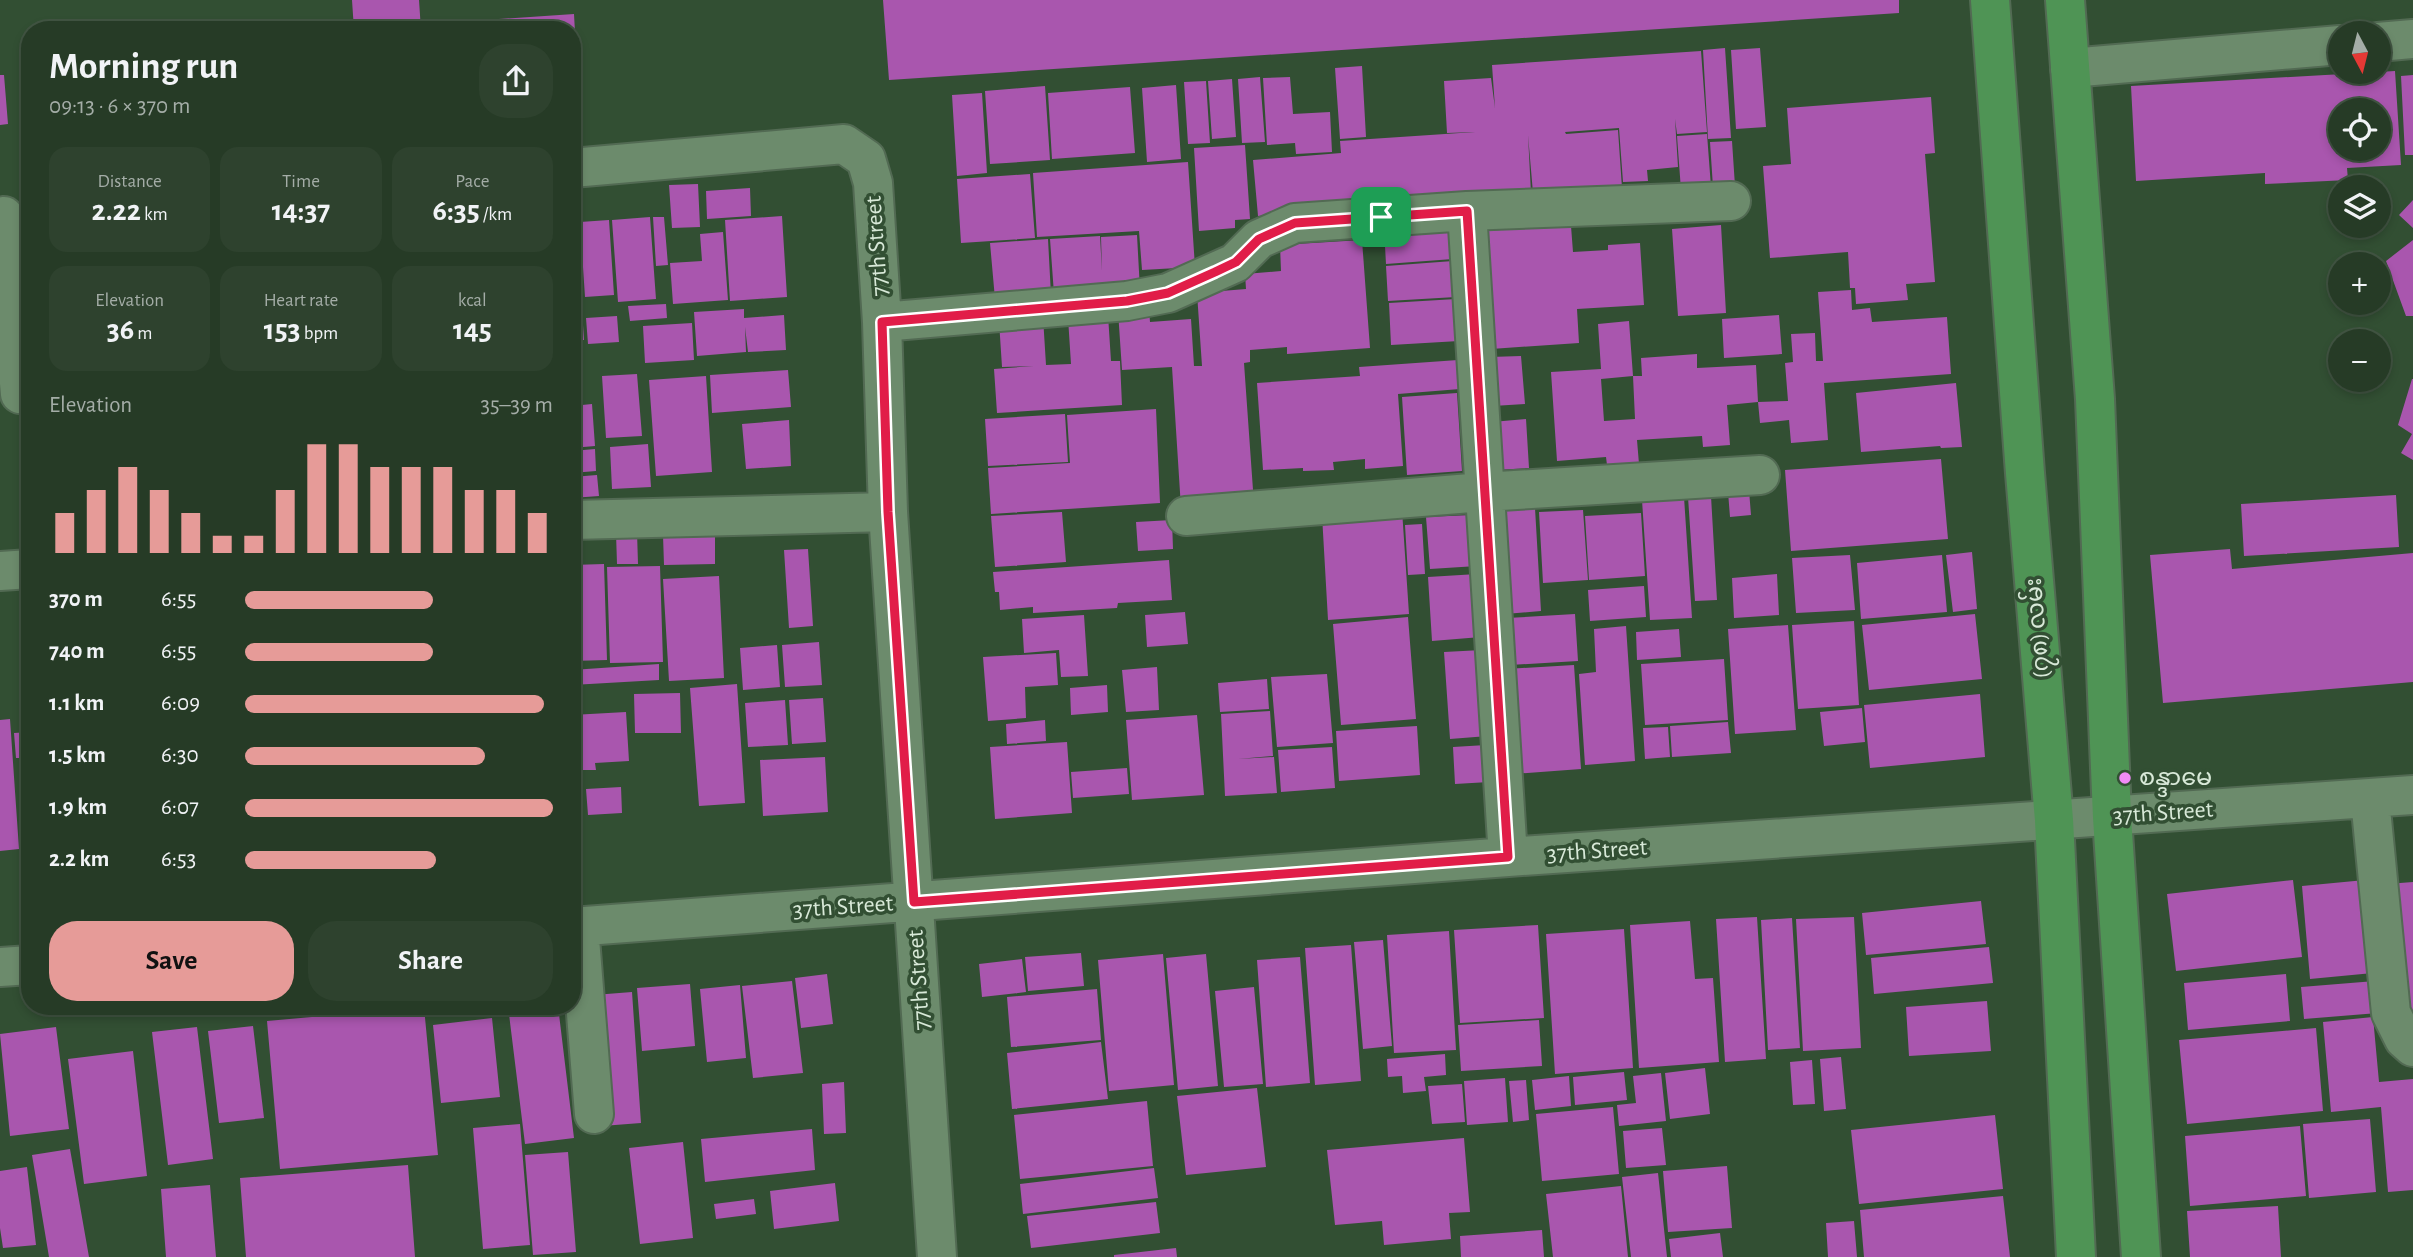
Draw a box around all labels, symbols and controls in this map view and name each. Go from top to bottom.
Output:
north arrow [2328,21,2390,84]
map controls [2328,21,2391,392]
button: share [479,44,553,118]
text: Morning run [49,48,238,86]
text: 09:13 · 6 × 370 m [49,95,190,118]
button: locate [2328,98,2391,161]
text: Distance [97,172,162,191]
text: Time [282,172,320,191]
text: Pace [455,172,489,191]
button: layers [2328,175,2391,238]
pin [1351,187,1411,247]
street label: 77th Street [861,195,892,297]
text: 2.22 [92,196,141,226]
text: 14:37 [272,196,330,226]
text: 6:35 [432,196,480,226]
icon: arrive [1362,198,1400,236]
text: km [141,205,168,224]
text: /km [480,205,512,224]
button: + [2328,252,2391,315]
text: Elevation [95,291,164,310]
text: Heart rate [264,291,338,310]
text: kcal [458,291,487,310]
text: 36 [107,315,134,345]
text: 153 [264,315,301,345]
text: 145 [453,315,492,345]
text: m [134,324,153,343]
text: bpm [301,324,338,343]
button: − [2328,329,2391,392]
text: Elevation [49,394,132,417]
text: 35–39 m [480,394,553,417]
street label: (၇၈) လမ်း [2017,576,2060,680]
text: 370 m [49,588,103,611]
text: 6:55 [161,588,196,611]
text: 740 m [49,640,105,663]
text: 6:55 [161,640,196,663]
text: 1.1 km [49,692,104,715]
text: 6:09 [161,692,200,715]
text: 1.5 km [49,744,106,767]
text: 6:30 [161,744,199,767]
place label: စန္ဒာမေ [2139,766,2212,797]
marker: စန္ဒာမေ [2117,770,2133,786]
text: 1.9 km [49,796,107,819]
text: 6:07 [161,796,199,819]
street label: 37th Street [2112,798,2214,828]
street label: 37th Street [1546,836,1648,866]
text: 2.2 km [49,848,109,871]
text: 6:53 [161,848,196,871]
street label: 37th Street [792,892,894,922]
button: Save [49,921,294,1001]
button: Share [308,921,553,1001]
street label: 77th Street [903,929,934,1031]

